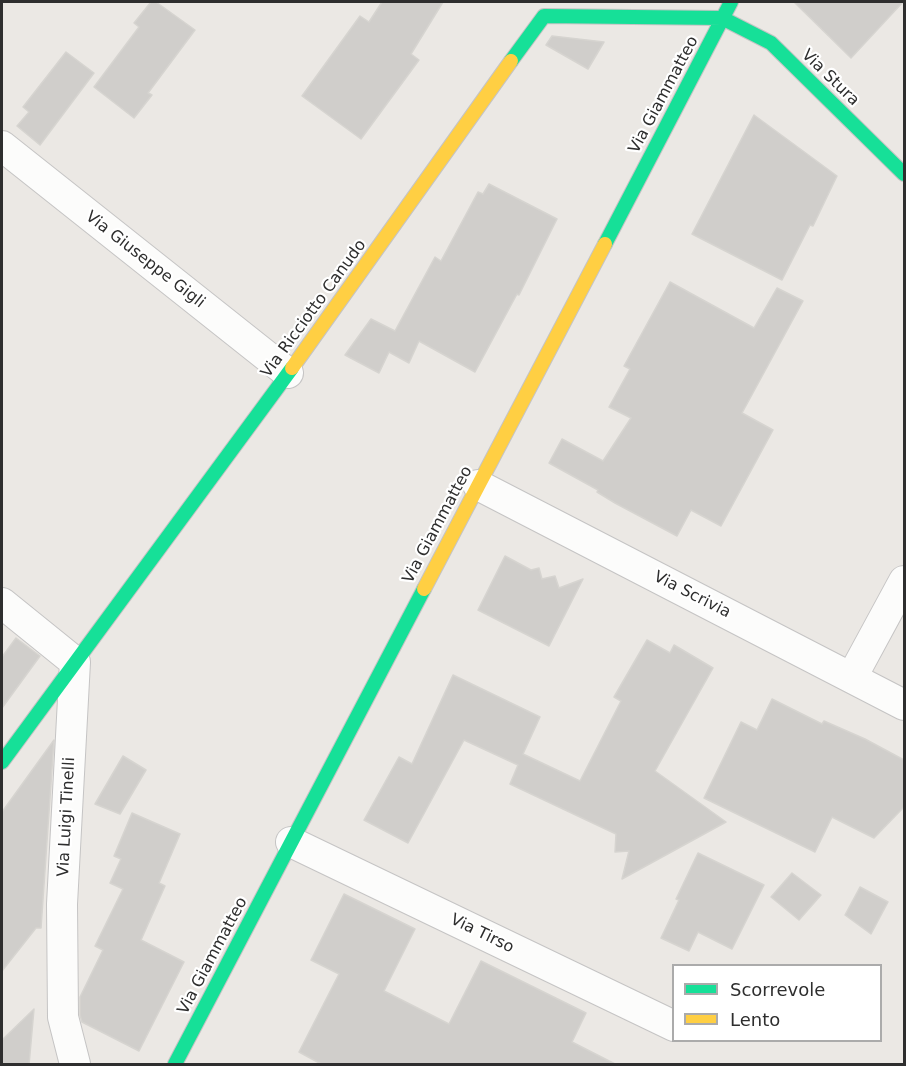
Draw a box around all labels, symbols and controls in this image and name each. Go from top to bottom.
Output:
street label: Via Giammatteo [625,33,703,157]
street label: Via Stura [797,46,863,110]
street label: Via Giuseppe Gigli [81,207,209,313]
street label: Via Ricciotto Canudo [257,236,371,382]
street label: Via Giammatteo [399,463,477,587]
street label: Via Scrivia [650,567,734,623]
street label: Via Luigi Tinelli [54,757,80,877]
street label: Via Giammatteo [174,894,252,1018]
street label: Via Tirso [447,910,517,958]
legend [672,964,882,1042]
text: Scorrevole [730,979,825,1000]
text: Lento [730,1009,780,1030]

